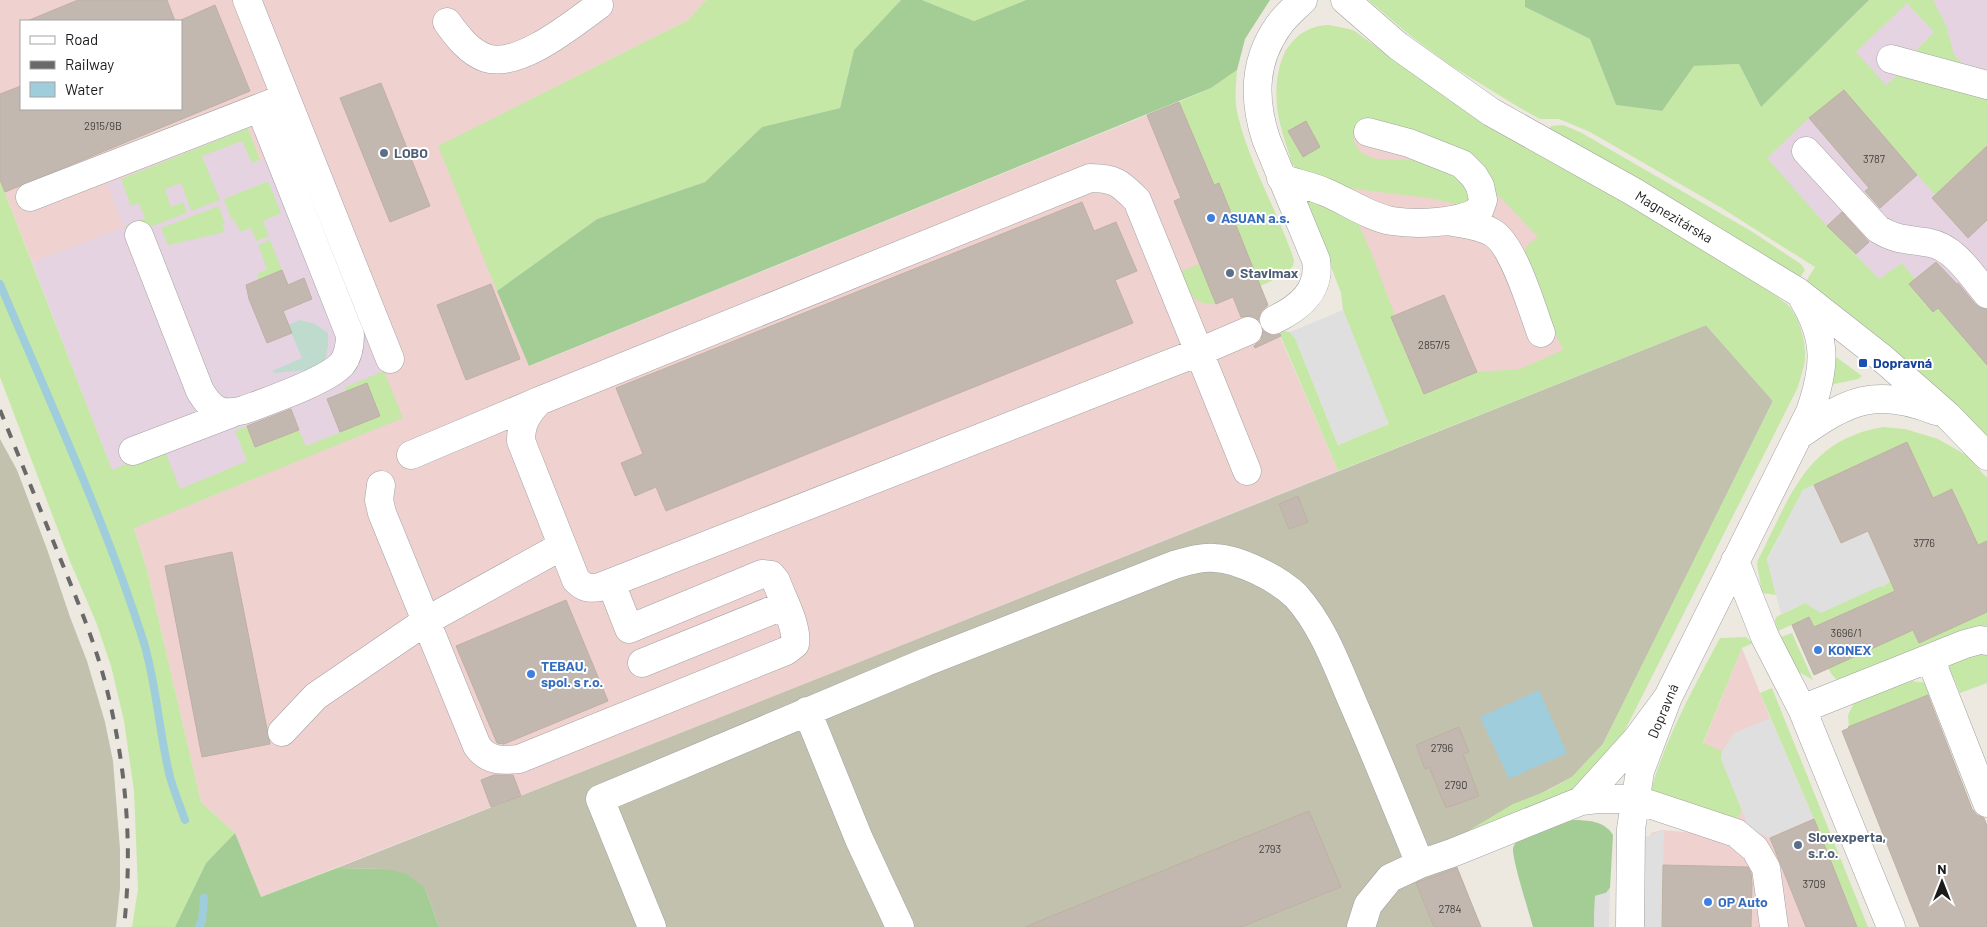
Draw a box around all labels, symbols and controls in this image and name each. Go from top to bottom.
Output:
legend [20,20,182,110]
text: Road [65,30,98,48]
text: Railway [65,55,114,73]
text: Water [65,80,104,98]
house number: 2915/9B [84,119,122,132]
place label: LOBO [394,144,428,161]
marker: LOBO [378,147,390,159]
house number: 3787 [1863,152,1885,165]
street label: Magnezitárska [1632,187,1716,246]
place label: ASUAN a.s. [1221,209,1290,226]
marker: ASUAN a.s. [1205,212,1217,224]
place label: Stavimax [1240,264,1299,281]
marker: Stavimax [1224,267,1236,279]
house number: 2857/5 [1418,338,1450,351]
place label: Dopravná [1873,354,1932,371]
marker: Dopravná [1857,357,1869,369]
house number: 3776 [1913,536,1935,549]
house number: 3696/1 [1831,626,1861,639]
place label: KONEX [1828,641,1871,658]
marker: KONEX [1812,644,1824,656]
place label: TEBAU, spol. s r.o. [541,657,603,690]
marker: TEBAU, spol. s r.o. [525,668,537,680]
street label: Dopravná [1643,681,1682,741]
house number: 2796 [1431,741,1454,754]
house number: 2790 [1444,778,1468,791]
place label: Slovexperta, s.r.o. [1808,828,1886,861]
marker: Slovexperta, s.r.o. [1792,839,1804,851]
house number: 2793 [1259,842,1281,855]
north arrow [1917,857,1967,907]
text: N [1937,860,1947,877]
house number: 3709 [1803,877,1826,890]
place label: OP Auto [1718,893,1768,910]
marker: OP Auto [1702,896,1714,908]
house number: 2784 [1439,902,1461,915]

